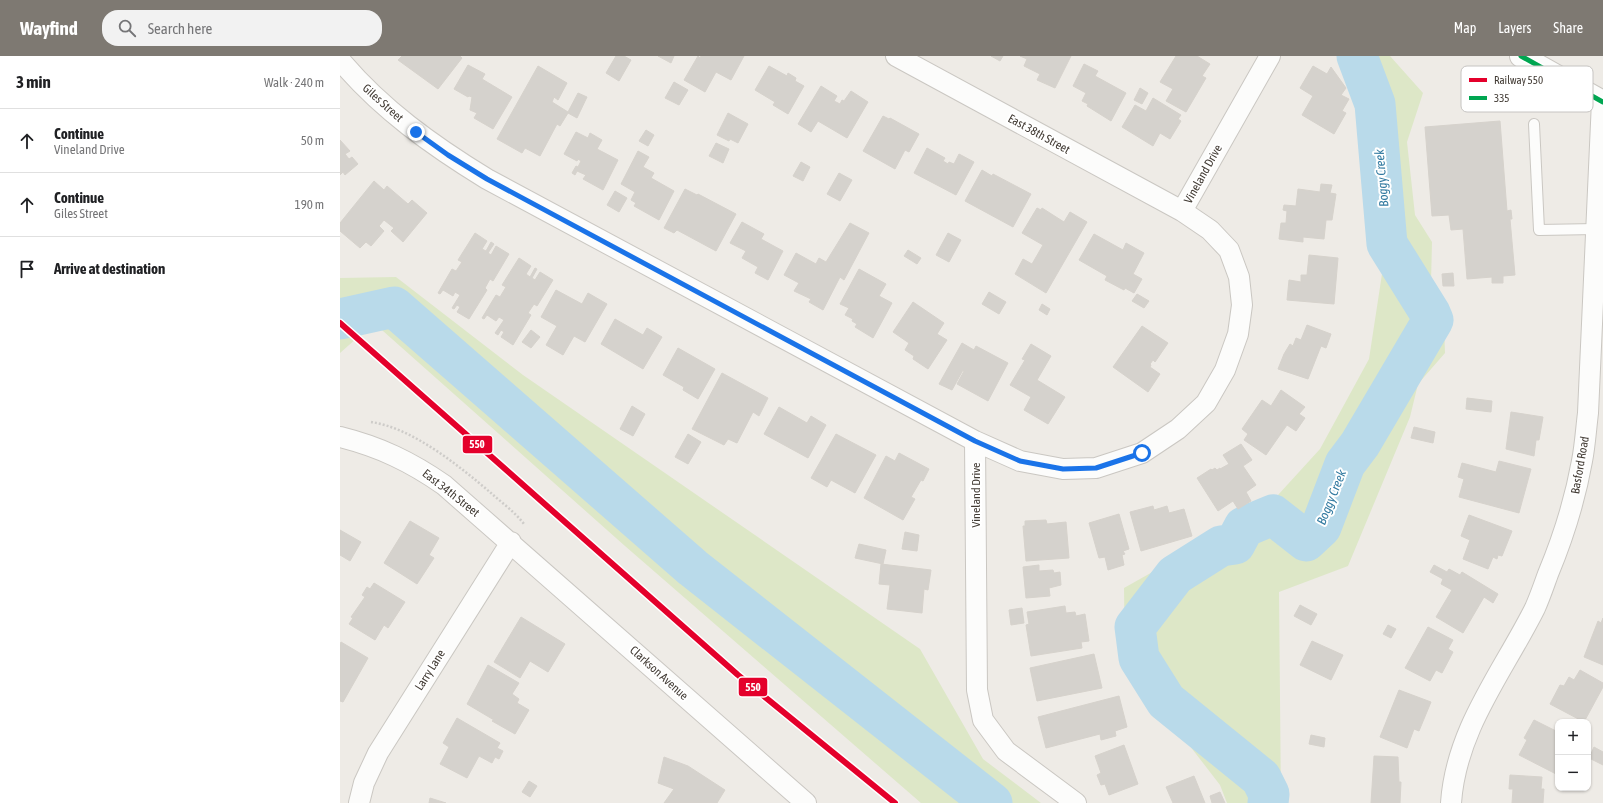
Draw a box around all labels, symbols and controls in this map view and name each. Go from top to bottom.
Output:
search box [102,10,382,46]
text: Wayfind [20,17,78,39]
icon: search [116,17,138,39]
text: Search here [148,20,212,37]
text: Map [1454,20,1476,36]
text: Layers [1498,20,1531,36]
text: Share [1553,20,1583,36]
legend [1461,66,1593,112]
text: 3 min [16,72,51,92]
text: Railway 550 [1494,74,1543,86]
text: Walk · 240 m [264,75,324,90]
street label: Giles Street [360,81,407,125]
text: 335 [1494,92,1510,104]
street label: East 38th Street [1006,111,1073,157]
route end [407,123,425,141]
text: Continue [54,125,104,142]
icon: ahead [16,130,38,152]
text: 50 m [301,133,324,148]
text: Vineland Drive [54,142,125,157]
street label: Vineland Drive [1181,142,1225,206]
water label: Boggy Creek [1371,148,1391,207]
text: Continue [54,189,104,206]
icon: ahead [16,194,38,216]
text: 190 m [295,197,324,212]
text: Giles Street [54,206,108,221]
icon: arrive [16,258,38,280]
text: Arrive at destination [54,260,165,277]
line badge: 550 [462,435,493,454]
street label: Basford Road [1568,435,1592,495]
text: 550 [469,438,485,450]
route start [1133,444,1151,462]
street label: Vineland Drive [969,462,983,528]
street label: East 34th Street [420,466,483,520]
water label: Boggy Creek [1314,467,1349,527]
street label: Clarkson Avenue [627,643,691,703]
street label: Larry Lane [412,647,448,693]
line badge: 550 [738,677,768,697]
text: 550 [745,681,761,693]
map controls [1555,719,1591,791]
button: + [1555,719,1591,755]
button: − [1555,755,1591,791]

